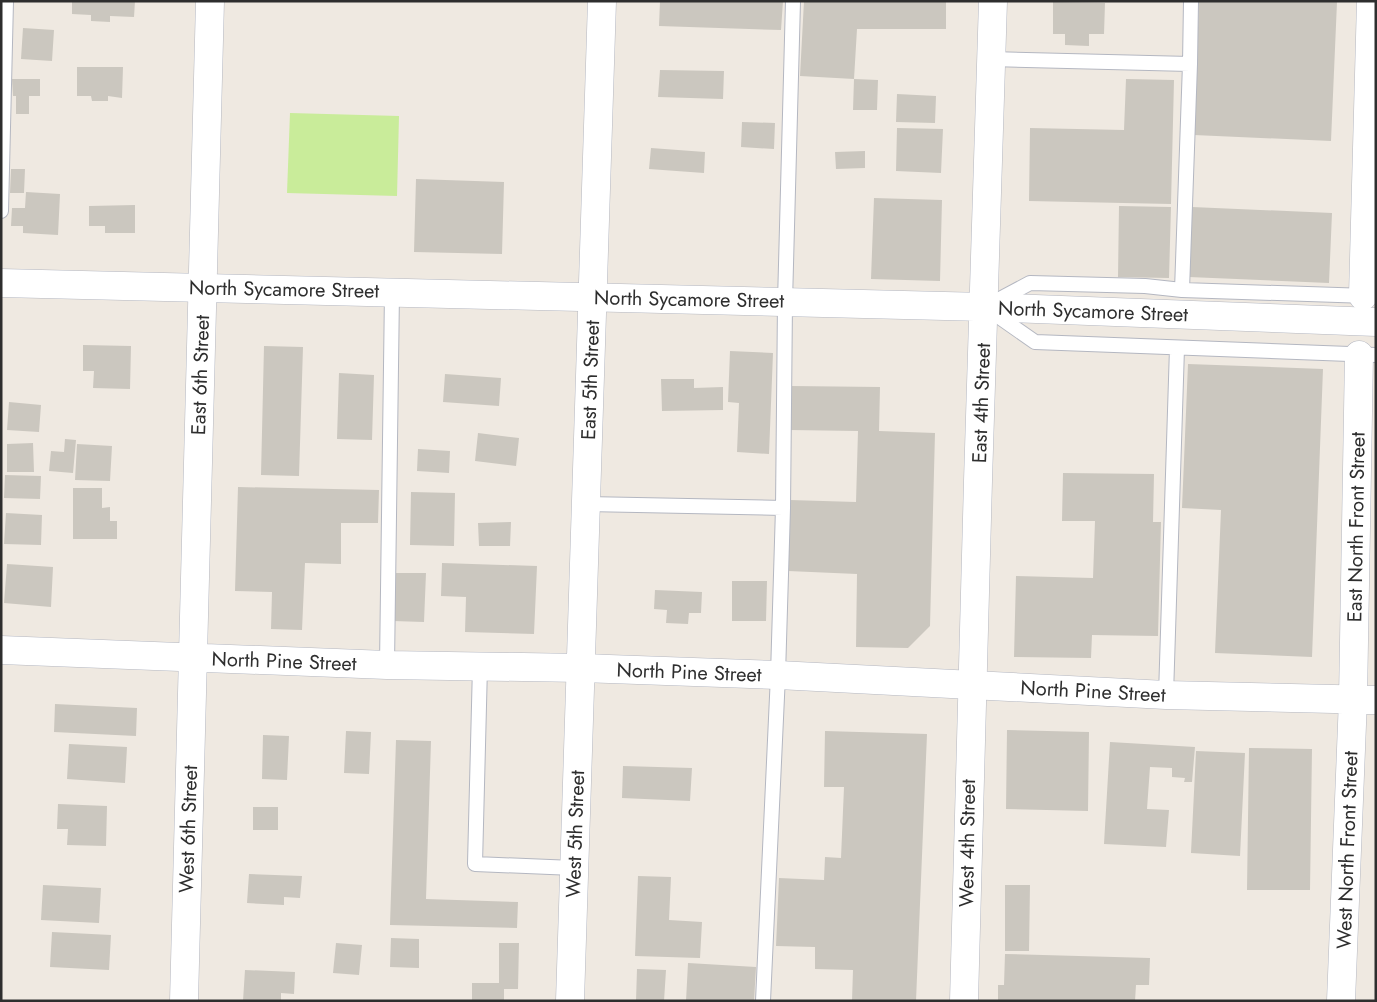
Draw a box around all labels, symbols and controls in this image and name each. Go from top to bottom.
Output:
street label: North Sycamore Street [189,273,380,306]
street label: North Sycamore Street [594,283,785,316]
street label: North Sycamore Street [997,294,1189,329]
street label: East 6th Street [184,314,217,436]
street label: East 5th Street [574,319,607,440]
street label: East 4th Street [965,342,998,464]
street label: East North Front Street [1340,431,1373,622]
street label: North Pine Street [211,644,357,679]
street label: North Pine Street [616,655,762,690]
street label: North Pine Street [1020,673,1166,710]
street label: West North Front Street [1330,750,1365,949]
street label: West 6th Street [172,764,205,893]
street label: West 5th Street [559,770,592,898]
street label: West 4th Street [952,779,983,907]

